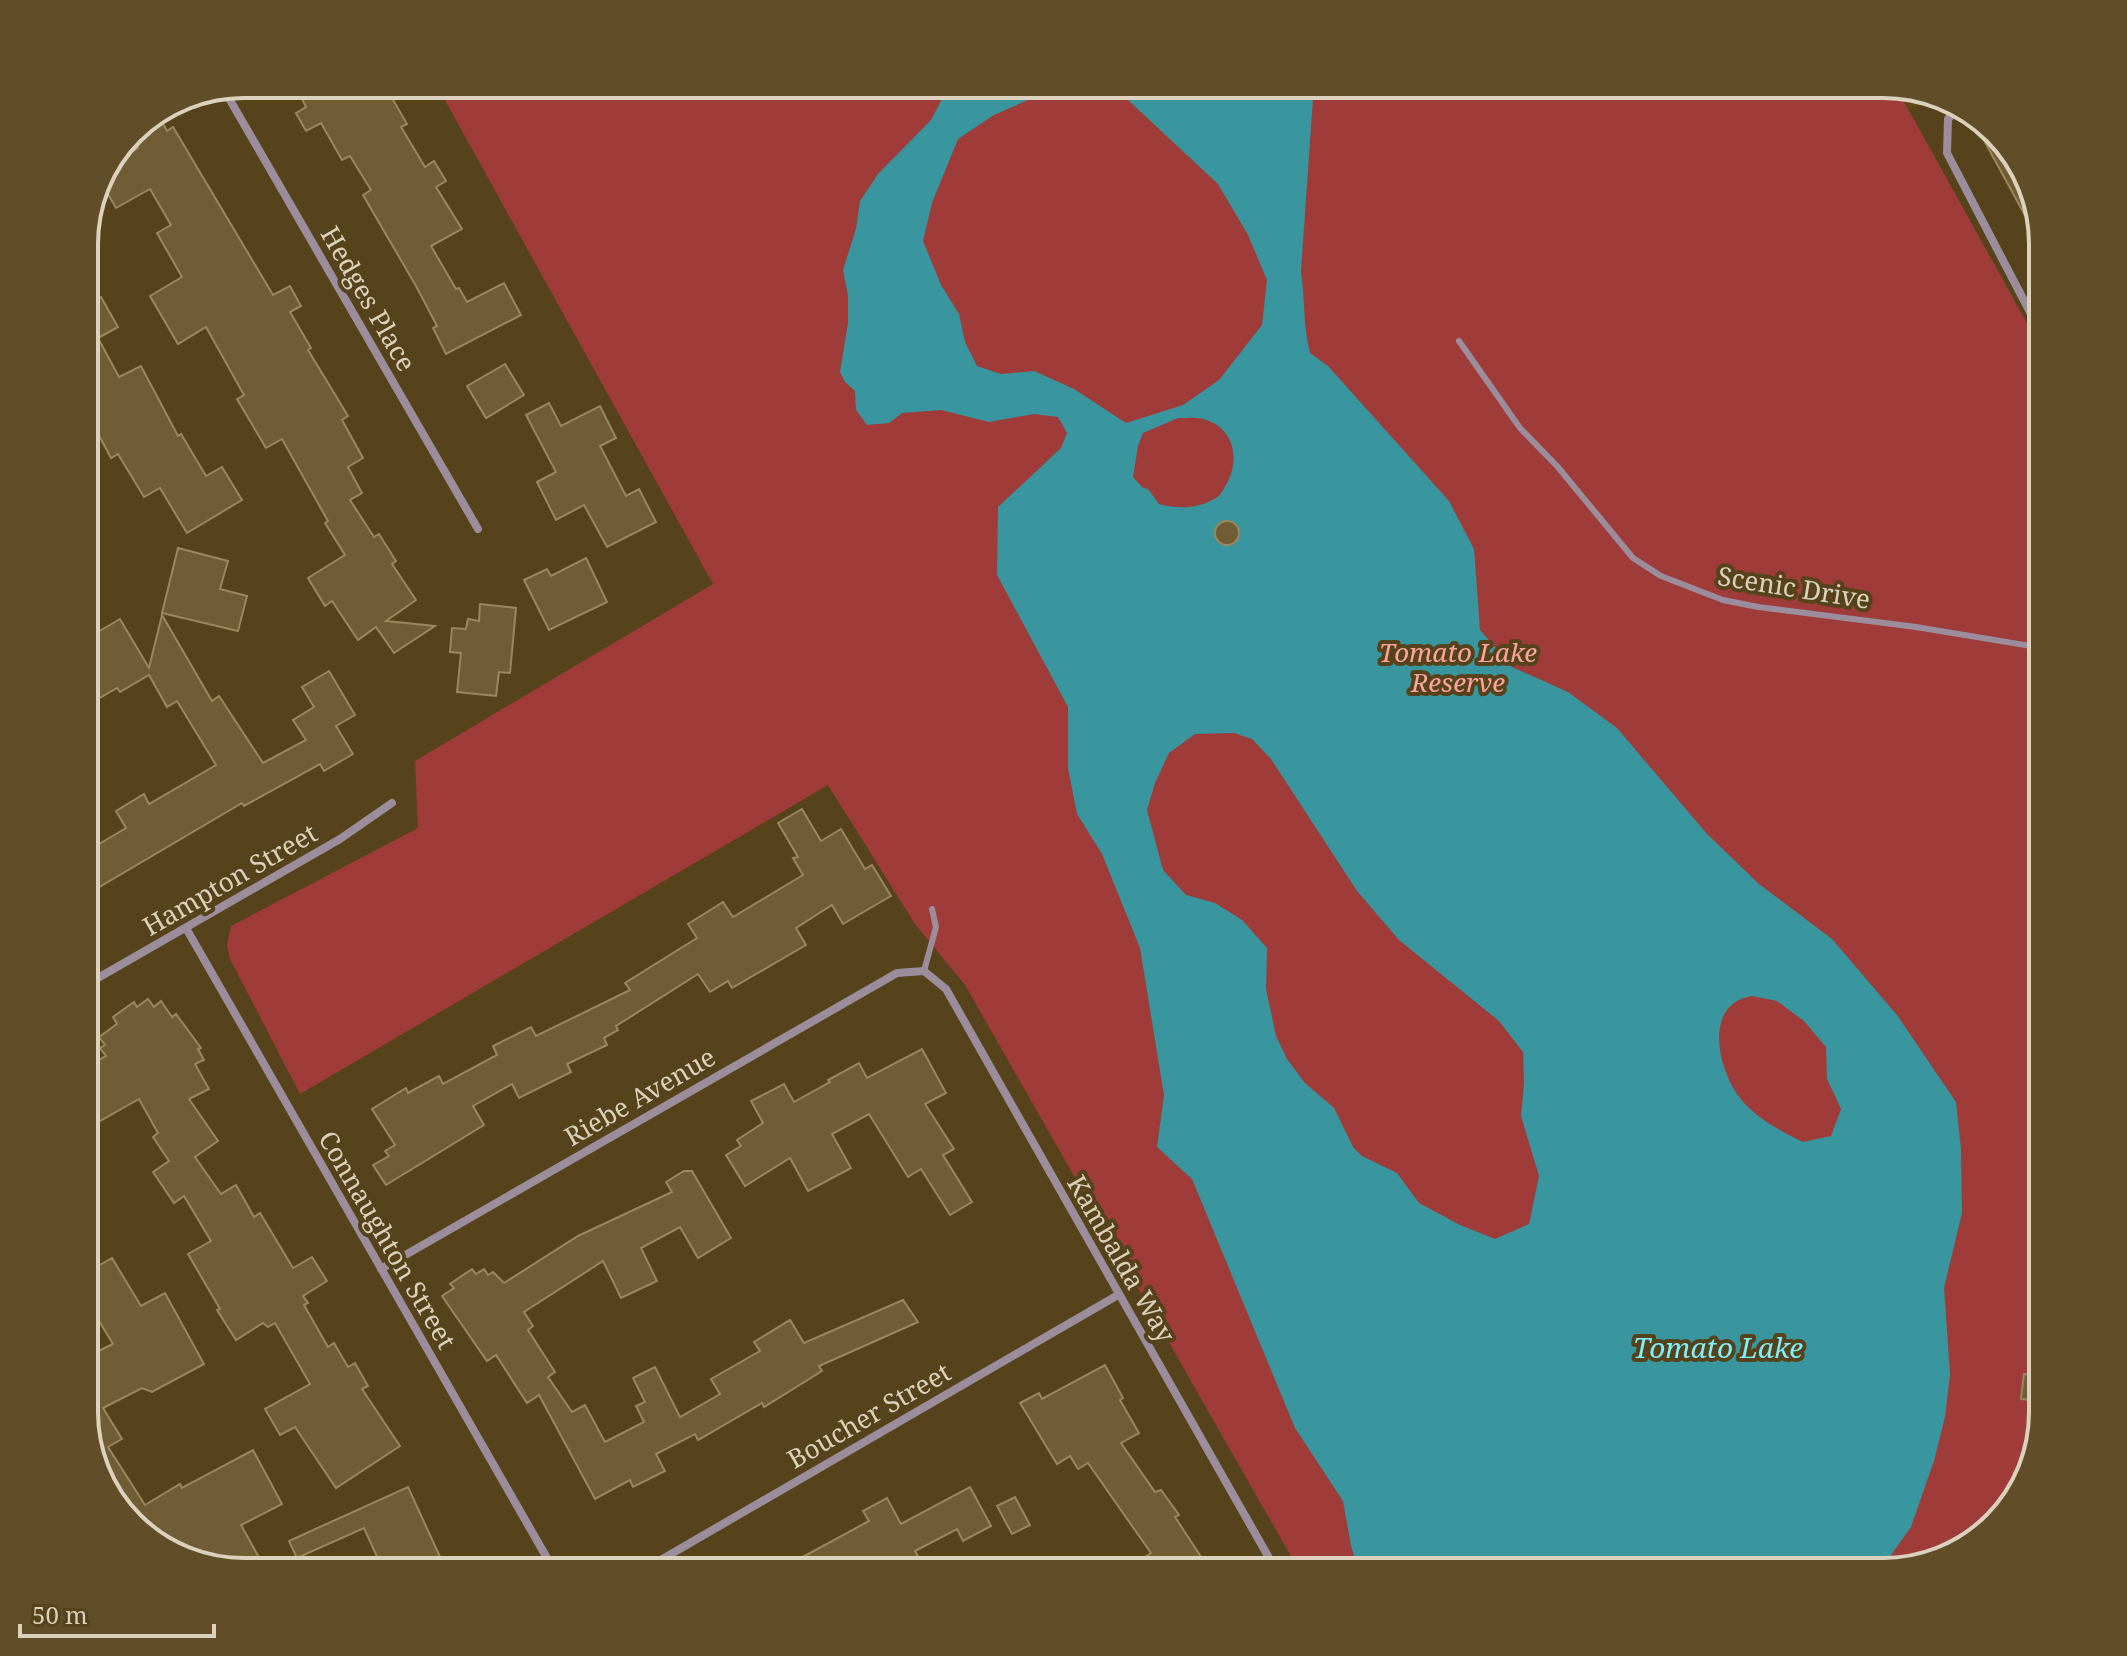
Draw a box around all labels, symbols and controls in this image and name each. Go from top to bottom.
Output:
street label: Hedges Place [313,219,425,378]
street label: Scenic Drive [1715,557,1873,617]
park label: Tomato Lake Reserve [1379,634,1537,700]
street label: Hampton Street [136,815,323,944]
street label: Riebe Avenue [557,1038,722,1154]
street label: Connaughton Street [311,1124,465,1355]
street label: Kambalda Way [1059,1168,1185,1349]
water label: Tomato Lake [1633,1328,1803,1366]
street label: Boucher Street [780,1354,957,1477]
scale bar [20,1588,214,1638]
text: 50 m [32,1598,88,1631]

